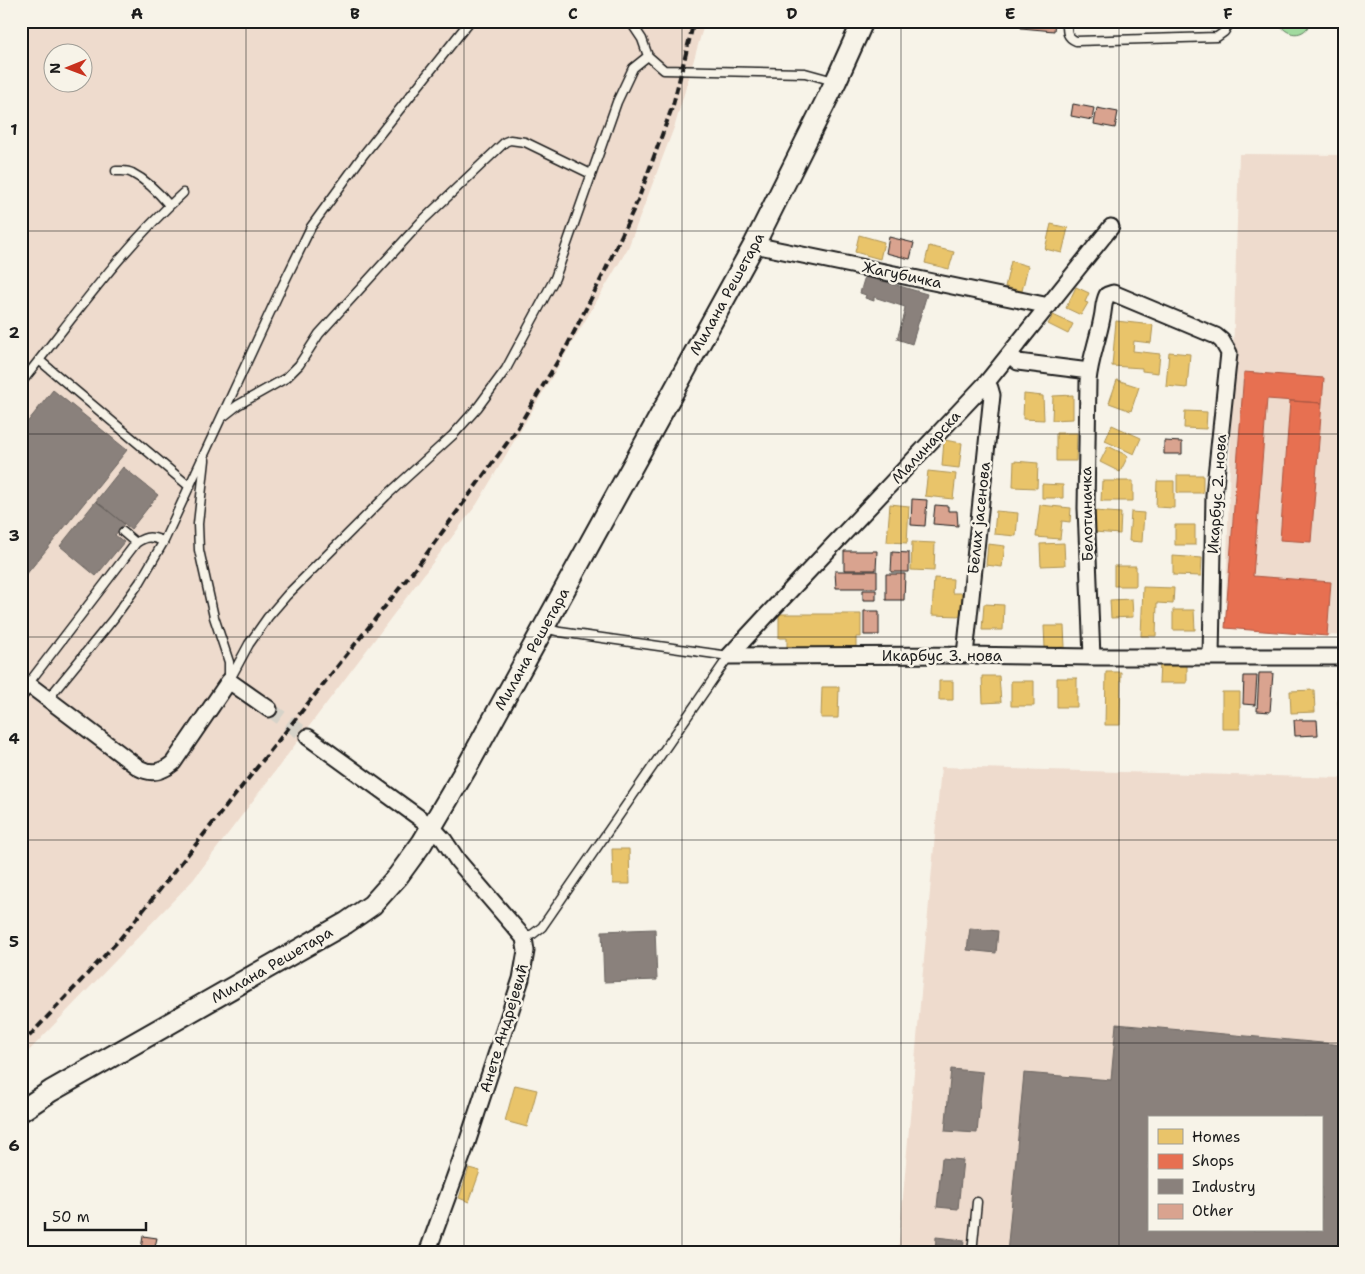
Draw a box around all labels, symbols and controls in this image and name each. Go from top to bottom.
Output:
text: A [131,3,143,24]
text: B [350,3,360,24]
text: C [568,3,578,24]
text: D [786,3,798,24]
text: E [1005,3,1015,24]
text: F [1223,3,1233,24]
north arrow [42,42,92,92]
text: N [46,63,64,74]
text: 1 [10,119,18,140]
street label: Милана Решетара [685,229,769,359]
street label: Жагубичка [860,257,944,293]
text: 2 [8,322,20,343]
street label: Малинарска [887,406,966,488]
street label: Икарбус 2. нова [1203,433,1231,555]
street label: Белих јасенова [963,460,995,575]
street label: Белотиначка [1076,466,1098,562]
text: 3 [8,525,20,546]
street label: Милана Решетара [490,584,574,714]
street label: Икарбус 3. нова [882,646,1003,666]
text: 4 [8,728,20,749]
street label: Милана Решетара [208,922,337,1008]
text: 5 [9,931,19,952]
street label: Анете Андрејевић [475,961,533,1095]
legend [1148,1116,1322,1232]
text: Homes [1192,1127,1240,1147]
text: 6 [8,1135,20,1156]
text: Shops [1192,1151,1234,1171]
text: Industry [1192,1177,1256,1197]
scale bar [45,1199,146,1231]
text: Other [1192,1201,1234,1221]
text: 50 m [52,1207,90,1227]

